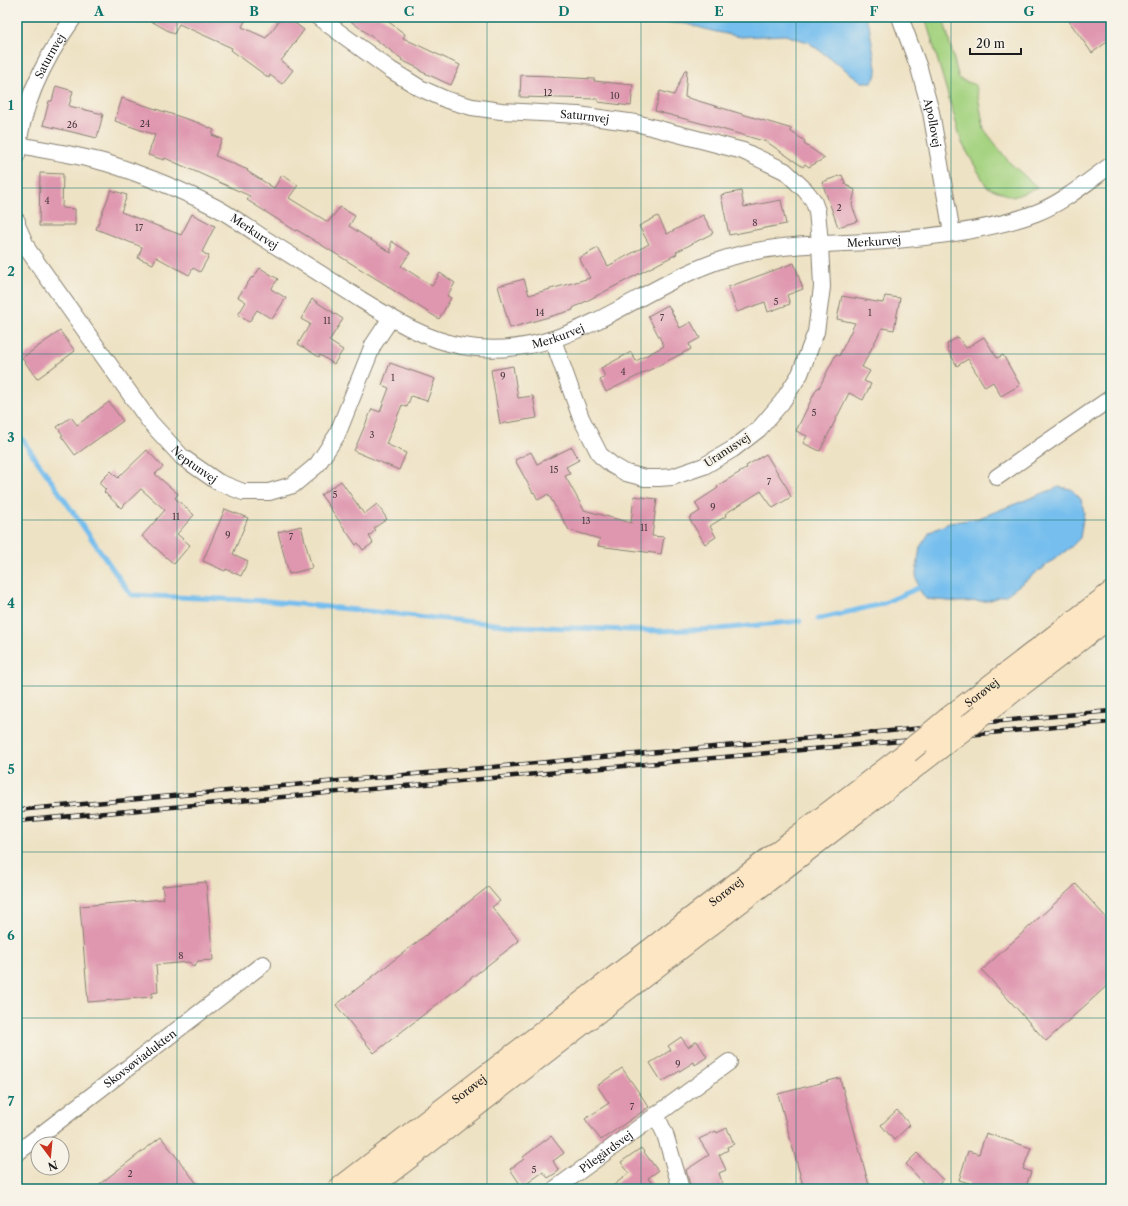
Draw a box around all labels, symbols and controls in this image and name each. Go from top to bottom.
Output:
text: A [93,3,105,19]
text: B [249,3,259,19]
text: C [404,3,414,19]
text: D [558,3,570,19]
text: E [714,3,724,19]
text: F [870,3,879,19]
text: G [1023,3,1035,19]
scale bar [970,30,1021,56]
street label: Saturnvej [32,31,68,81]
text: 20 m [976,36,1005,51]
house number: 12 [544,87,552,98]
house number: 10 [610,90,620,101]
street label: Apollovej [920,96,944,148]
text: 1 [8,97,14,113]
street label: Saturnvej [560,107,610,126]
house number: 24 [140,118,150,129]
house number: 26 [67,119,77,130]
house number: 4 [44,195,50,206]
house number: 2 [836,202,842,213]
street label: Merkurvej [228,211,281,253]
house number: 8 [752,217,758,228]
house number: 17 [135,222,144,233]
street label: Merkurvej [846,233,902,250]
text: 2 [7,263,15,279]
house number: 5 [774,296,779,307]
house number: 14 [536,307,545,318]
house number: 1 [868,307,872,318]
house number: 7 [660,312,665,323]
house number: 11 [323,315,331,326]
street label: Merkurvej [530,321,586,352]
house number: 4 [620,366,626,377]
house number: 9 [500,370,506,381]
house number: 1 [391,372,395,383]
house number: 5 [812,407,817,418]
text: 3 [7,429,15,445]
house number: 3 [370,429,375,440]
street label: Uranusvej [701,430,753,470]
street label: Neptunvej [168,443,220,486]
house number: 15 [550,464,558,475]
house number: 7 [767,476,772,487]
house number: 5 [333,489,338,500]
house number: 9 [710,501,716,512]
house number: 11 [172,511,180,522]
house number: 13 [582,515,590,526]
house number: 11 [640,522,648,533]
house number: 9 [225,529,231,540]
house number: 7 [289,531,294,542]
text: 4 [7,595,15,611]
street label: Sorøvej [962,675,1002,710]
text: 5 [7,761,15,777]
street label: Sorøvej [706,874,746,909]
text: 6 [7,927,15,943]
house number: 8 [178,950,184,961]
street label: Skovsøviadukten [101,1026,179,1091]
house number: 9 [675,1058,681,1069]
street label: Sorøvej [449,1072,489,1107]
text: 7 [8,1093,15,1109]
house number: 7 [630,1101,635,1112]
street label: Pilegårdsvej [577,1128,635,1176]
north arrow [30,1136,70,1176]
text: N [46,1158,59,1174]
house number: 5 [532,1164,537,1175]
house number: 2 [127,1168,133,1179]

